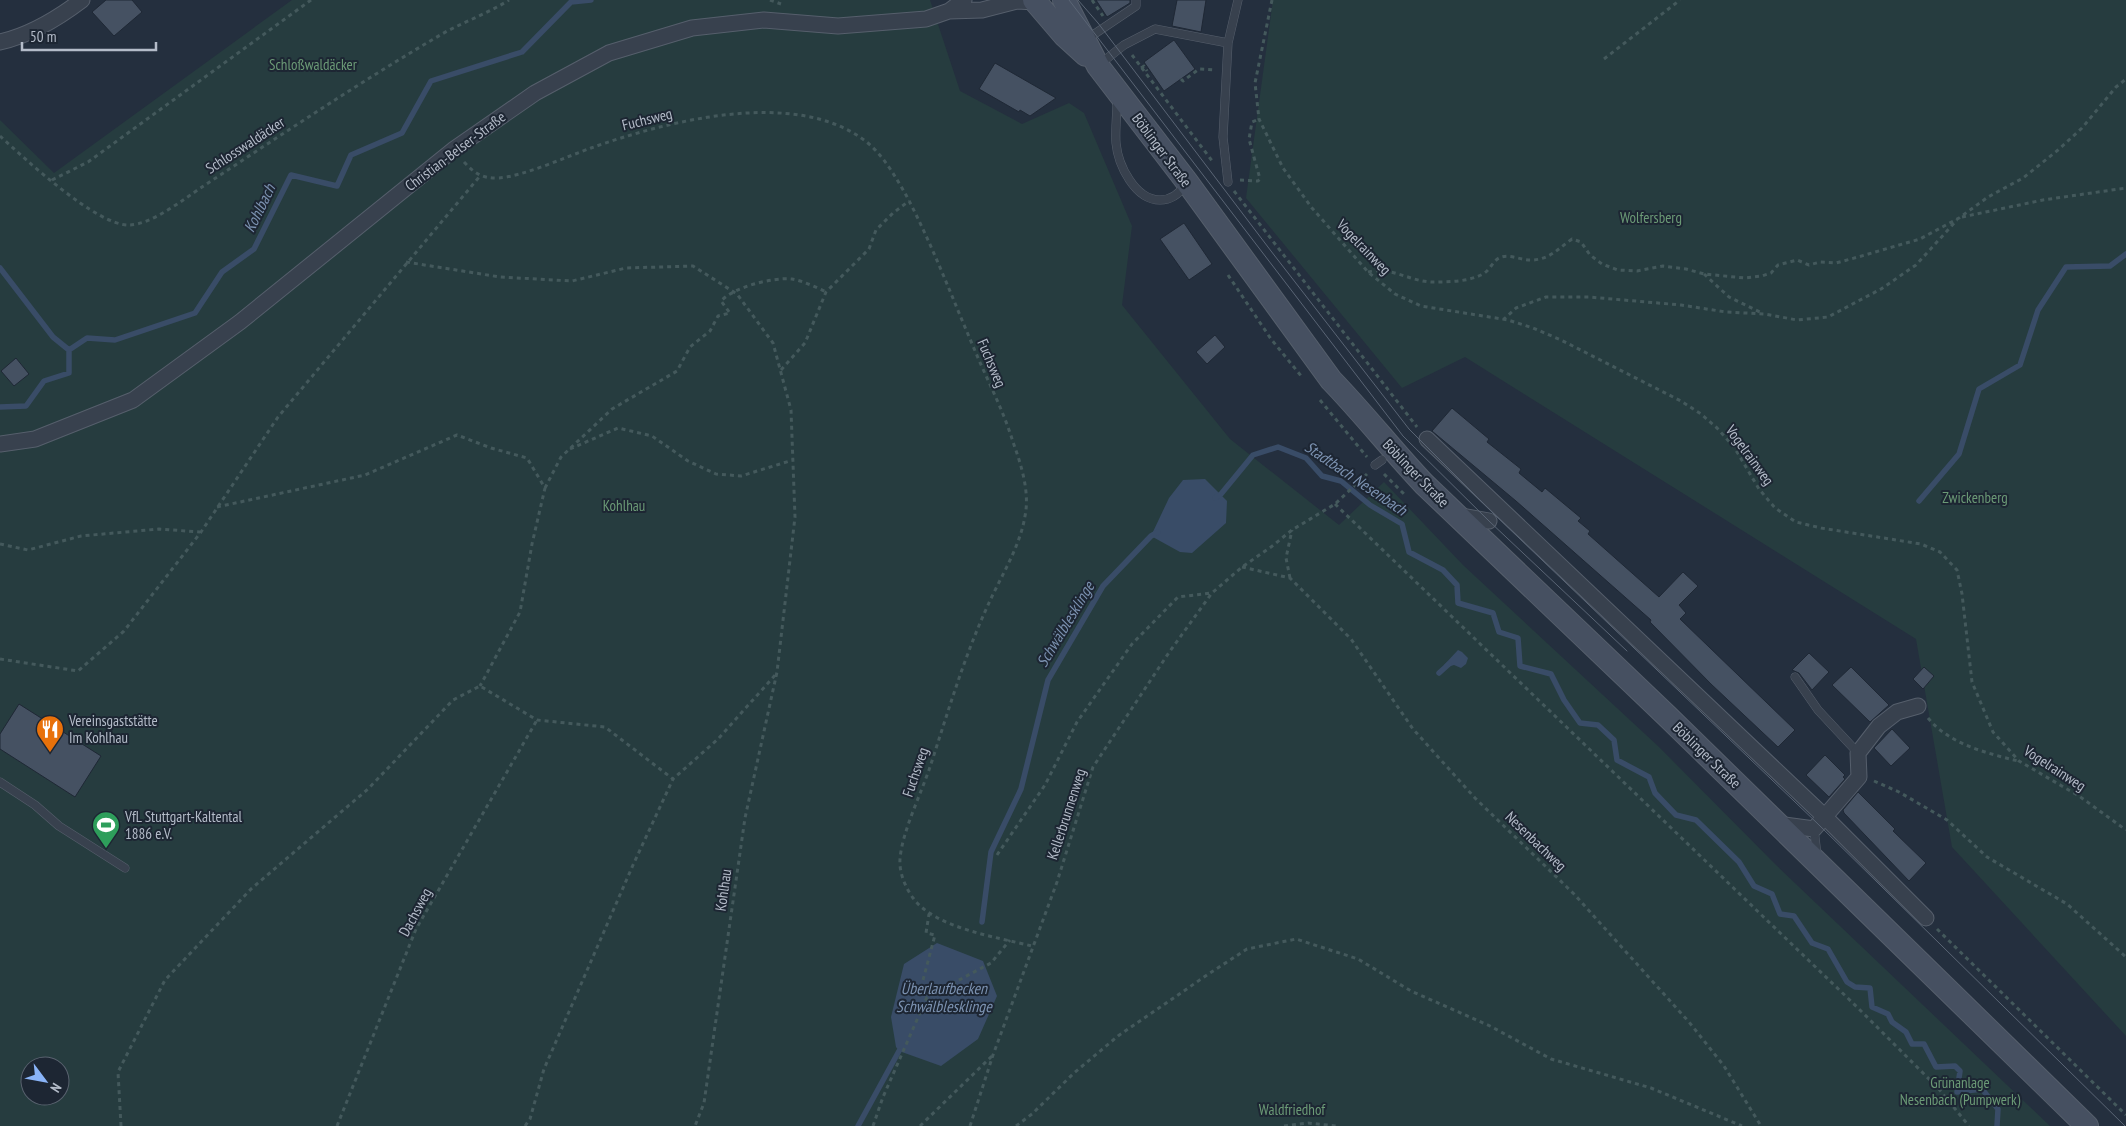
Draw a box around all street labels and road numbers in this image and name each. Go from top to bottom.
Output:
street label: Fuchsweg [620,104,674,134]
street label: Christian-Belser-Straße [401,107,509,195]
street label: Böblinger Straße [1128,109,1196,191]
street label: Schlosswaldäcker [202,112,289,178]
street label: Vogelrainweg [1332,214,1395,279]
street label: Fuchsweg [973,336,1011,390]
street label: Vogelrainweg [1721,420,1778,489]
street label: Böblinger Straße [1379,435,1453,511]
street label: Böblinger Straße [1669,718,1745,792]
street label: Vogelrainweg [2020,740,2090,795]
street label: Fuchsweg [898,745,932,799]
street label: Kellerbrunnenweg [1042,766,1090,862]
street label: Nesenbachweg [1501,807,1571,875]
street label: Kohlhau [711,868,735,912]
street label: Dachsweg [394,885,436,939]

